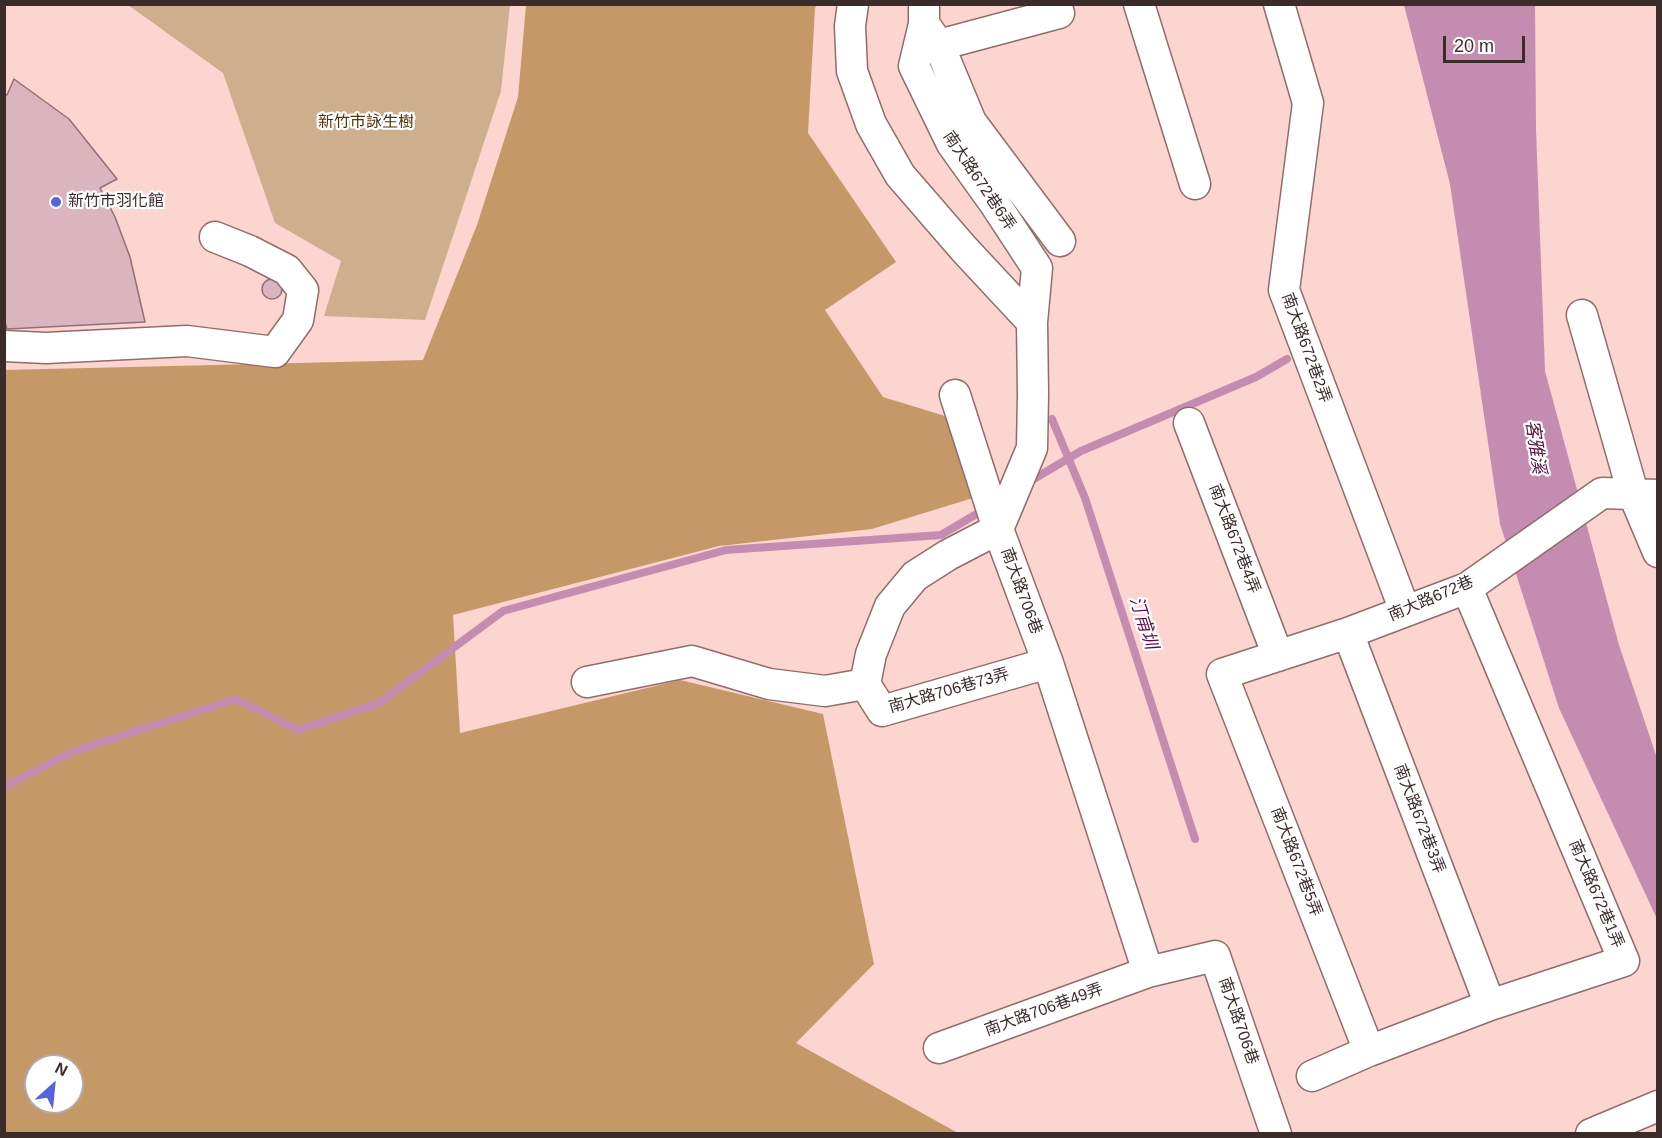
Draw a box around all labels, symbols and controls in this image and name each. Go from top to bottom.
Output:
scale bar [1446,24,1528,62]
text: 20 m [1454,36,1494,56]
park label: 新竹市詠生樹 [318,113,414,133]
street label: 南大路672巷6弄 [939,128,1019,234]
place label: 新竹市羽化館 [68,192,164,212]
marker: 新竹市羽化館 [49,195,63,209]
street label: 南大路672巷2弄 [1277,290,1335,406]
water label: 客雅溪 [1521,419,1549,475]
street label: 南大路672巷4弄 [1204,482,1264,596]
street label: 南大路706巷 [996,545,1046,637]
street label: 南大路672巷 [1386,572,1476,626]
water label: 汀甫圳 [1124,594,1162,652]
street label: 南大路706巷73弄 [887,665,1011,717]
street label: 南大路672巷3弄 [1389,762,1449,876]
street label: 南大路672巷5弄 [1266,805,1326,919]
street label: 南大路672巷1弄 [1565,837,1627,951]
street label: 南大路706巷 [1214,975,1262,1067]
street label: 南大路706巷49弄 [982,980,1106,1040]
north arrow [24,1054,84,1114]
text: N [52,1059,71,1079]

